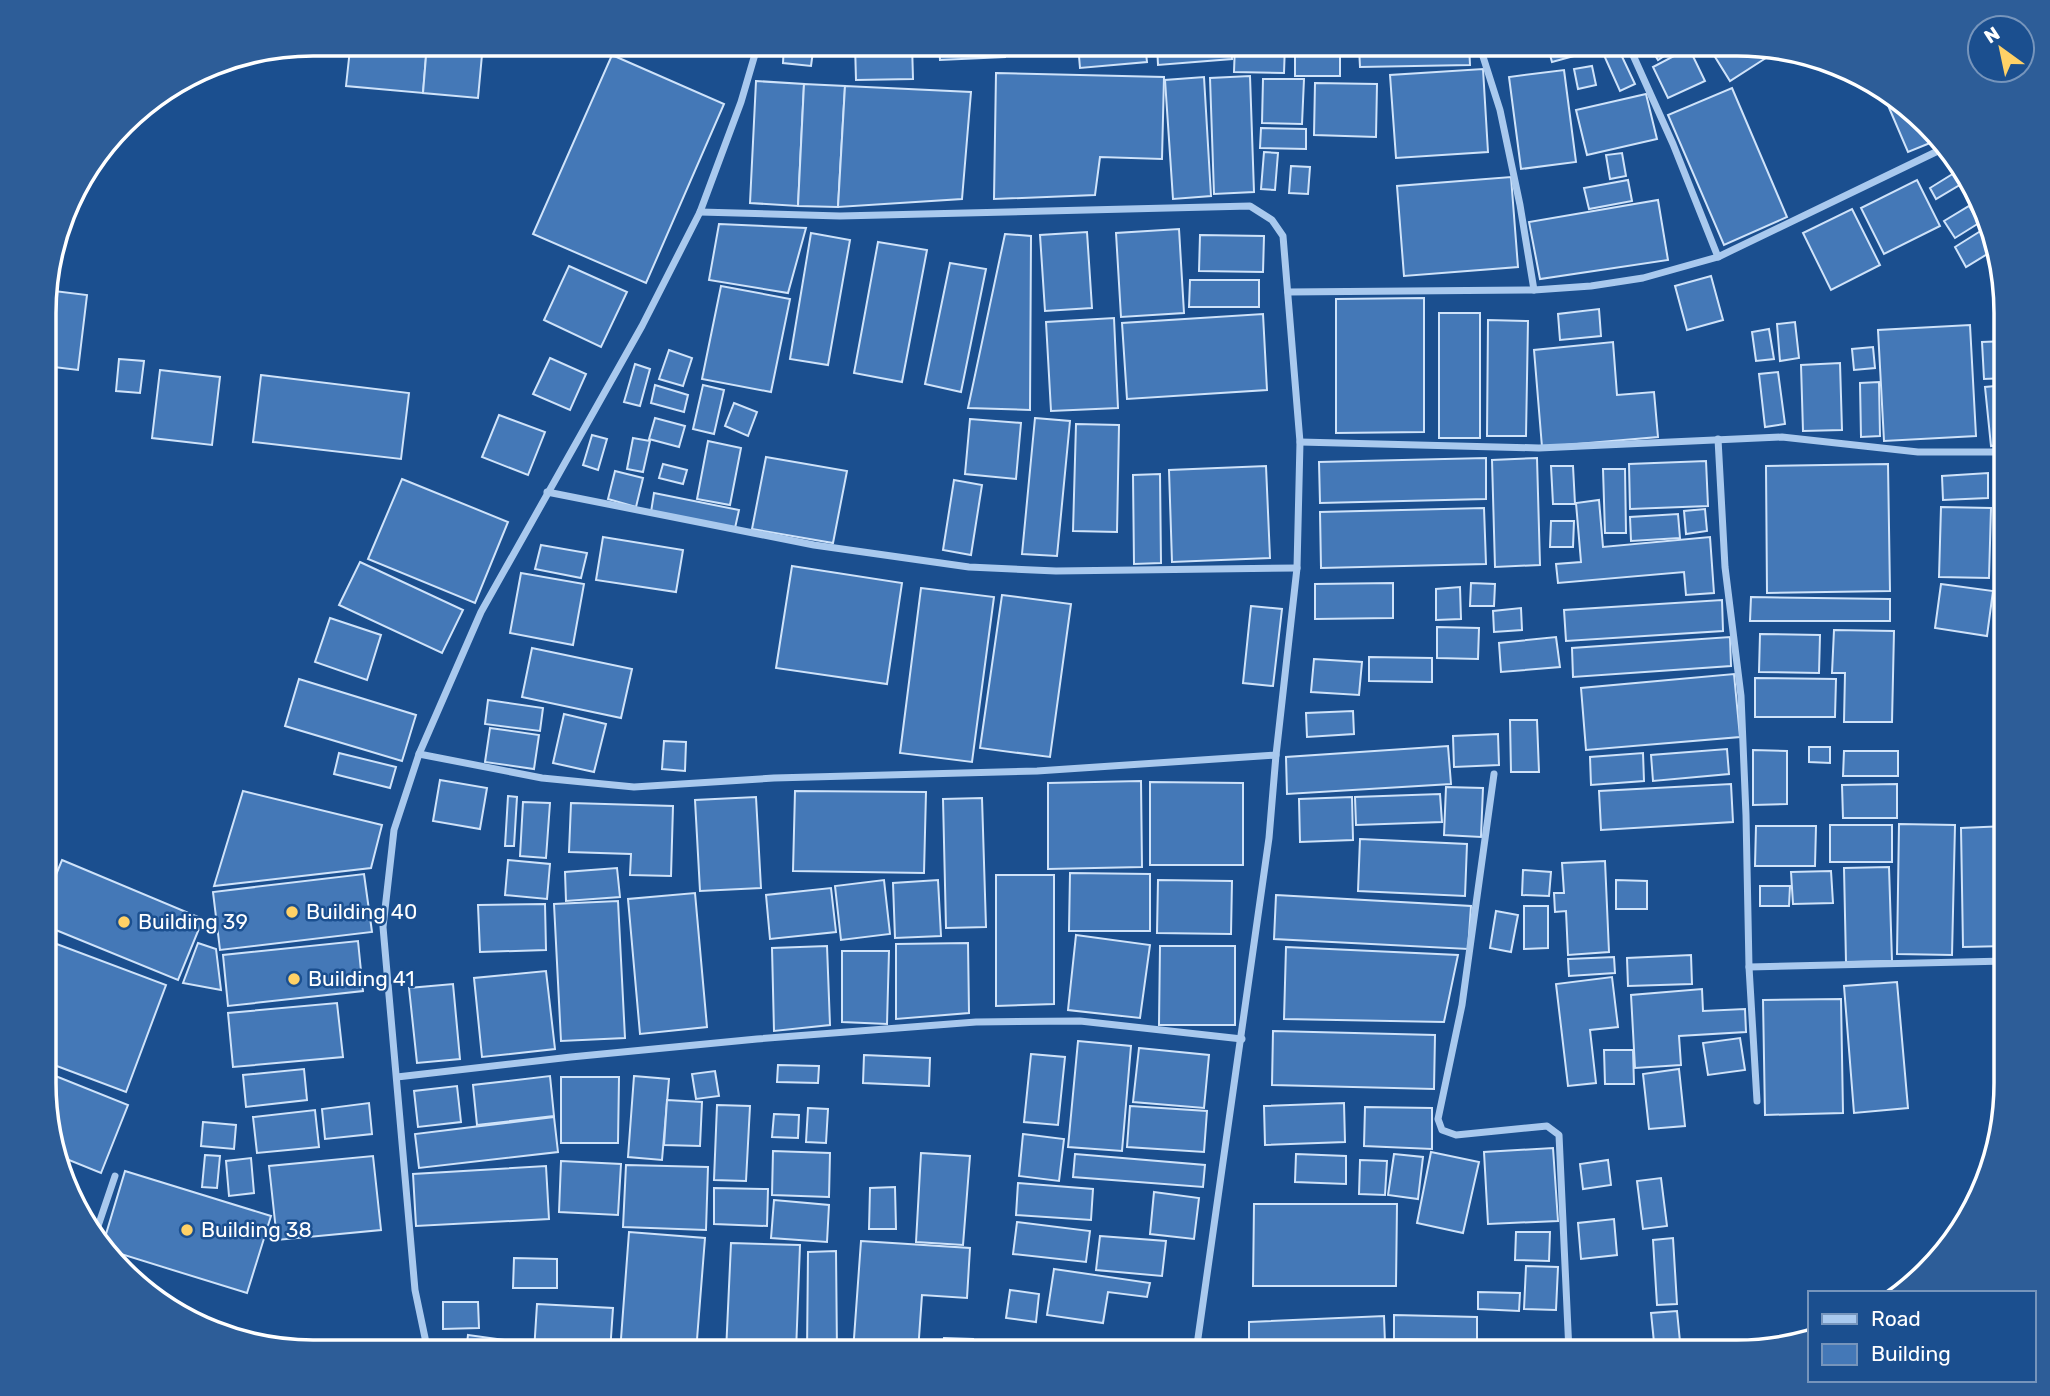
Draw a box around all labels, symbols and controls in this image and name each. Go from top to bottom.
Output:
north arrow [1966,14,2036,84]
text: N [1980,22,2004,49]
place label: Building 40 [306,899,417,924]
marker: Building 40 [284,904,300,920]
place label: Building 39 [138,909,248,934]
marker: Building 39 [116,914,132,930]
place label: Building 41 [308,966,414,991]
marker: Building 41 [286,971,302,987]
place label: Building 38 [201,1217,312,1242]
marker: Building 38 [179,1222,195,1238]
legend [1808,1291,2036,1382]
text: Road [1871,1306,1921,1331]
text: Building [1871,1341,1951,1366]

